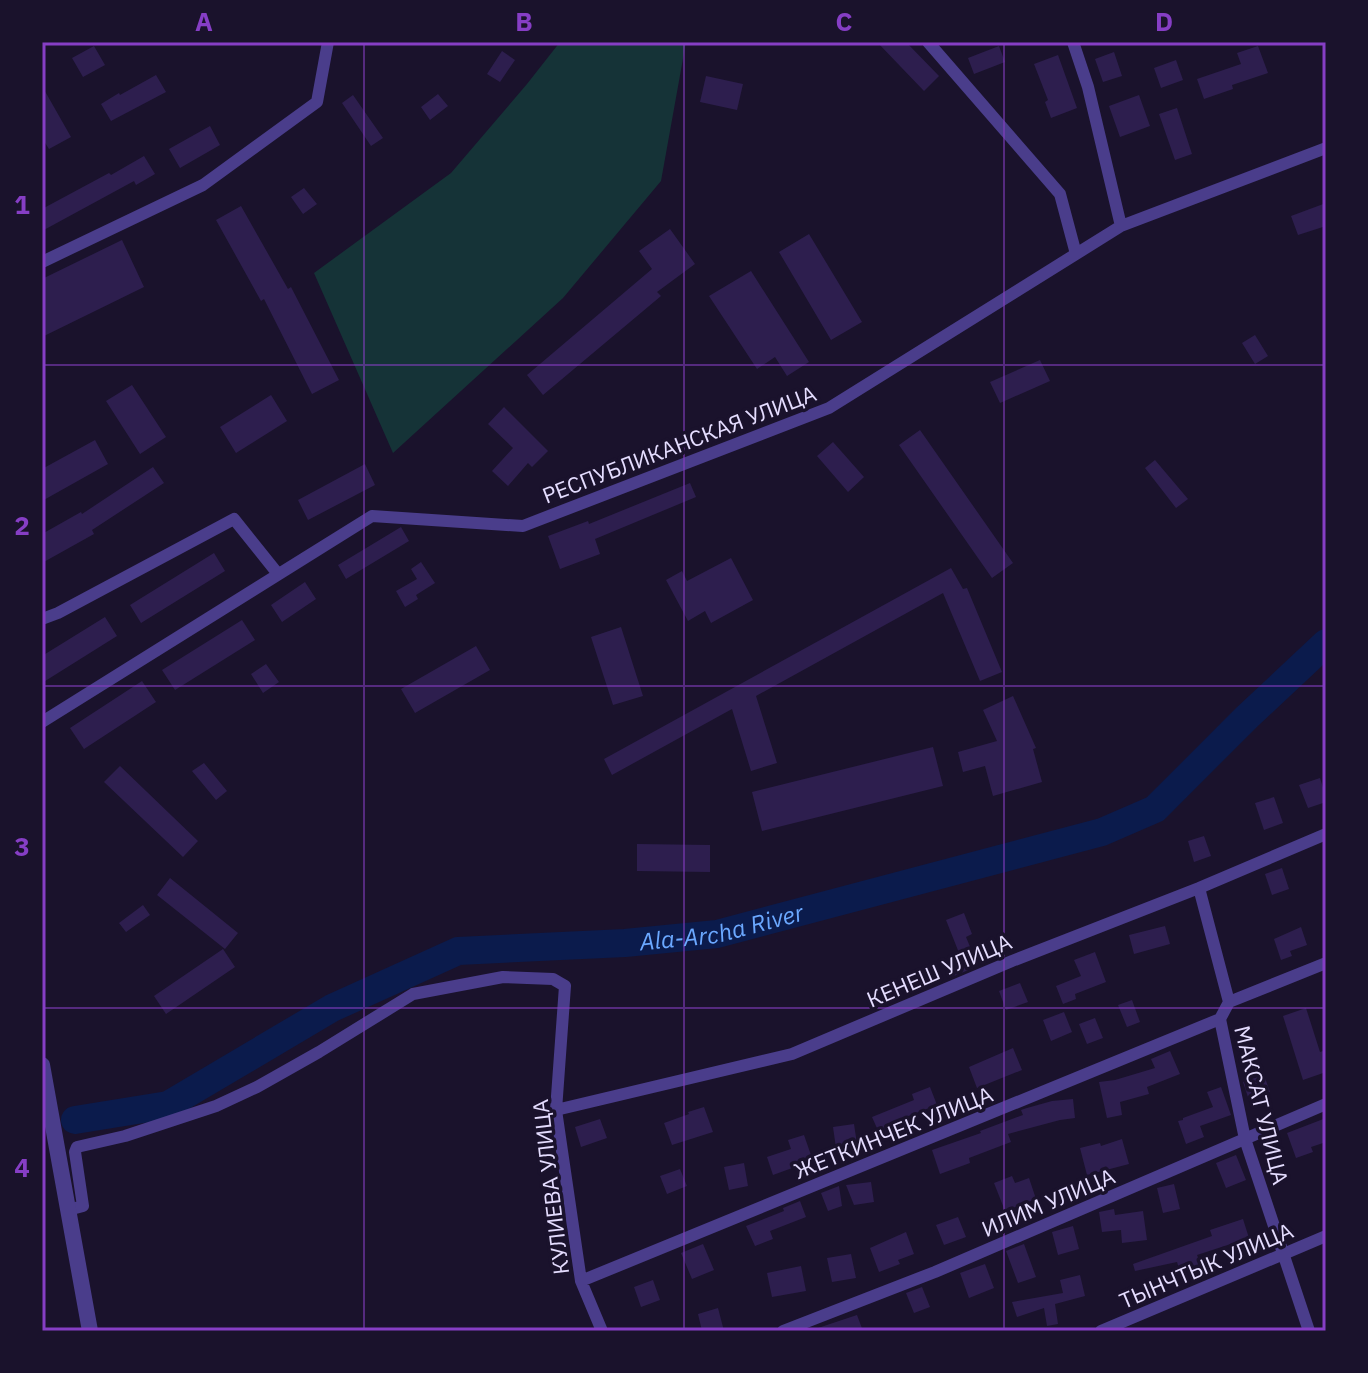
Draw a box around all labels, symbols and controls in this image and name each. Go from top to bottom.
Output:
text: A [195,4,213,38]
text: B [515,4,533,38]
text: C [836,4,853,38]
text: D [1155,4,1173,38]
text: 1 [14,187,30,221]
street label: РЕСПУБЛИКАНСКАЯ УЛИЦА [538,378,820,510]
text: 2 [14,508,30,542]
text: 3 [14,829,30,863]
water label: Ala-Archa River [637,896,808,958]
street label: КЕНЕШ УЛИЦА [862,926,1016,1014]
street label: МАКСАТ УЛИЦА [1228,1022,1296,1188]
street label: ЖЕТКИНЧЕК УЛИЦА [789,1079,997,1185]
street label: КУЛИЕВА УЛИЦА [525,1098,575,1276]
text: 4 [14,1150,30,1184]
street label: ИЛИМ УЛИЦА [977,1161,1119,1243]
street label: ТЫНЧТЫК УЛИЦА [1115,1215,1297,1315]

